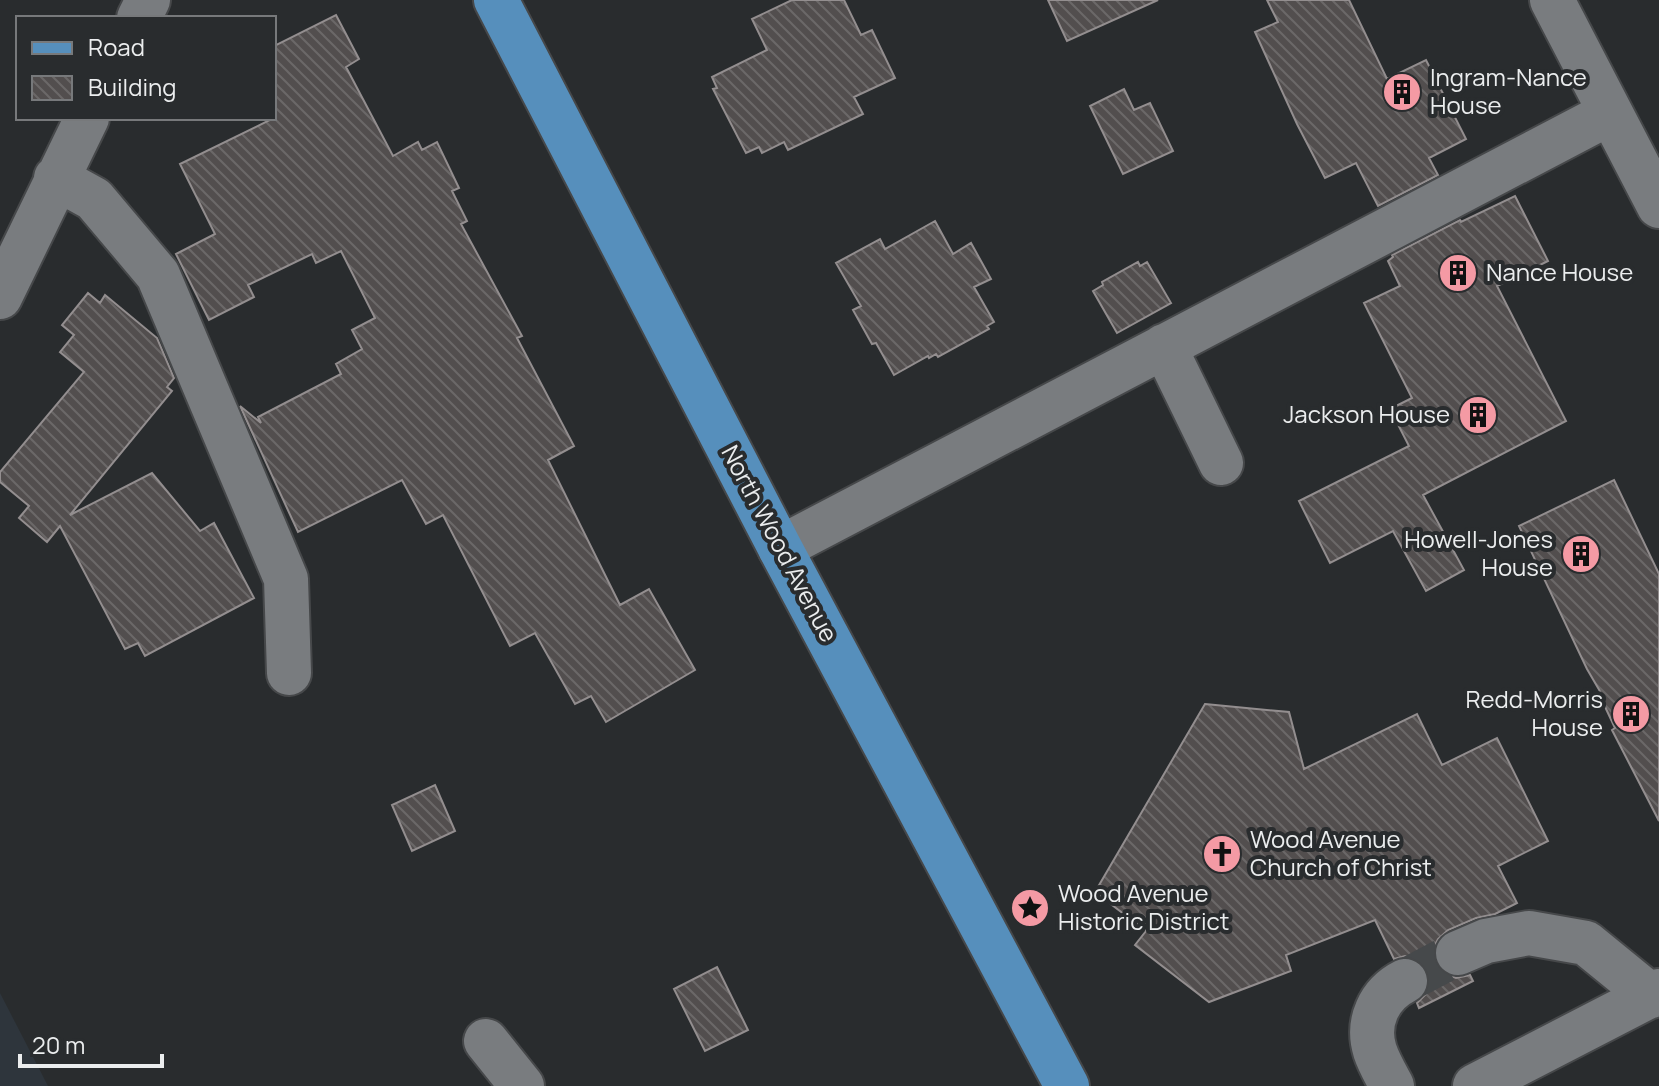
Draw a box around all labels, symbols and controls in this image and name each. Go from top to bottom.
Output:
legend [16,16,276,120]
text: Road [88,30,145,63]
place label: Ingram-Nance House [1430,60,1587,121]
text: Building [88,70,176,103]
building icon: Ingram-Nance House [1381,71,1423,113]
building icon: Nance House [1437,252,1479,294]
place label: Nance House [1486,255,1633,288]
building icon: Jackson House [1457,394,1499,436]
place label: Jackson House [1283,397,1450,430]
street label: North Wood Avenue [714,439,846,648]
place label: Howell-Jones House [1404,522,1553,583]
building icon: Howell-Jones House [1560,533,1602,575]
place label: Redd-Morris House [1465,682,1603,743]
building icon: Redd-Morris House [1610,693,1652,735]
place label: Wood Avenue Church of Christ [1250,822,1432,883]
church icon: Wood Avenue Church of Christ [1201,833,1243,875]
place label: Wood Avenue Historic District [1058,876,1229,937]
place icon: Wood Avenue Historic District [1009,887,1051,929]
scale bar [20,1018,162,1068]
text: 20 m [32,1028,85,1061]

